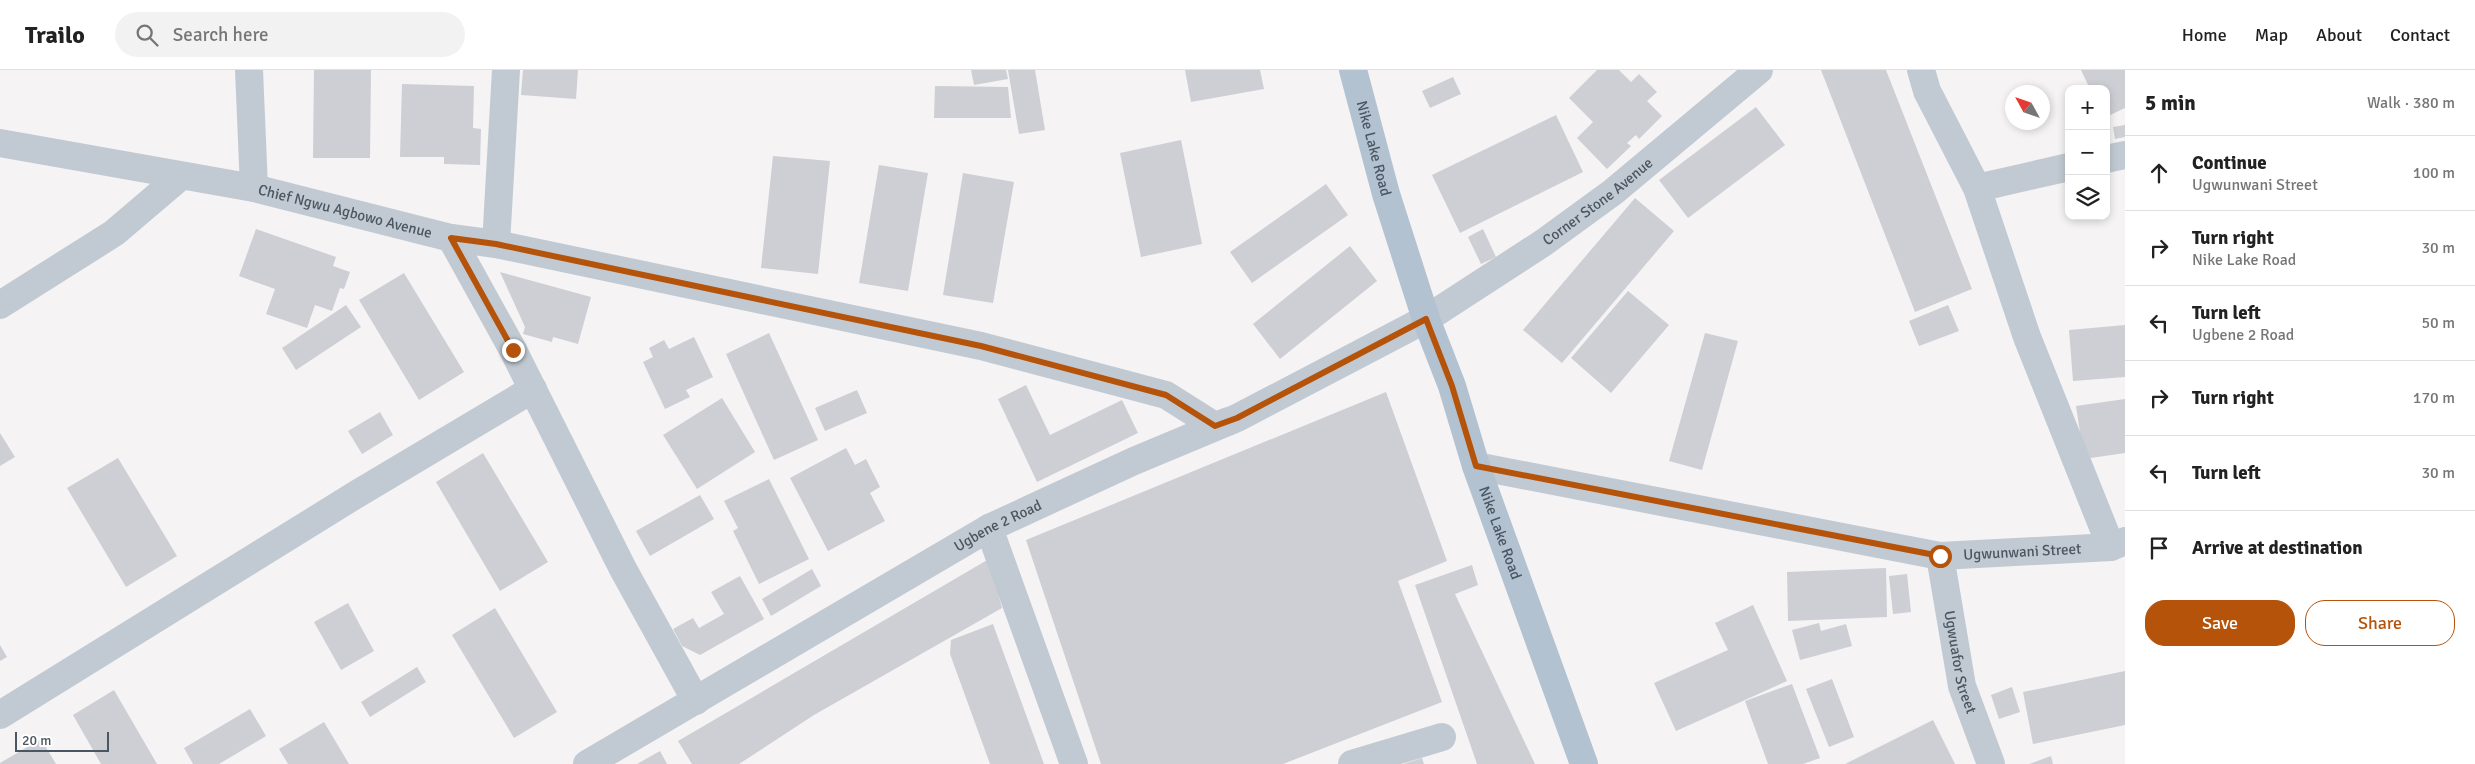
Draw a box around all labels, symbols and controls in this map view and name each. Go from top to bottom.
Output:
search box [115,12,465,57]
text: Trailo [25,20,85,50]
icon: search [133,21,161,49]
text: Search here [173,23,269,47]
text: Home [2182,24,2227,46]
text: Map [2255,24,2288,46]
text: About [2316,24,2362,46]
text: Contact [2390,24,2450,46]
north arrow [2005,85,2050,130]
map controls [2065,85,2110,220]
button: + [2065,85,2110,130]
text: 5 min [2145,90,2196,116]
text: Walk · 380 m [2367,93,2455,113]
street label: Nike Lake Road [1353,99,1395,198]
button: − [2065,130,2110,175]
text: Continue [2192,151,2267,175]
street label: Corner Stone Avenue [1539,154,1656,249]
icon: ahead [2145,159,2173,187]
text: 100 m [2413,163,2455,183]
button: layers [2065,175,2110,220]
text: Ugwunwani Street [2192,175,2318,195]
street label: Chief Ngwu Agbowo Avenue [256,180,434,242]
text: Turn right [2192,226,2274,250]
icon: right [2145,234,2173,262]
text: 30 m [2421,238,2455,258]
text: Nike Lake Road [2192,250,2296,270]
text: Turn left [2192,301,2261,325]
icon: left [2145,309,2173,337]
text: 50 m [2421,313,2455,333]
text: Ugbene 2 Road [2192,325,2294,345]
route end [502,339,525,362]
icon: right [2145,384,2173,412]
text: Turn right [2192,386,2274,410]
text: 170 m [2413,388,2455,408]
icon: left [2145,459,2173,487]
text: Turn left [2192,461,2261,485]
text: 30 m [2421,463,2455,483]
street label: Nike Lake Road [1475,484,1525,582]
street label: Ugbene 2 Road [951,496,1044,556]
icon: arrive [2145,534,2173,562]
text: Arrive at destination [2192,536,2363,560]
street label: Ugwunwani Street [1963,540,2082,564]
route start [1929,545,1952,568]
button: Save [2145,600,2295,646]
button: Share [2305,600,2455,646]
street label: Ugwuafor Street [1940,609,1980,716]
scale bar [15,729,109,752]
text: 20 m [22,732,51,749]

